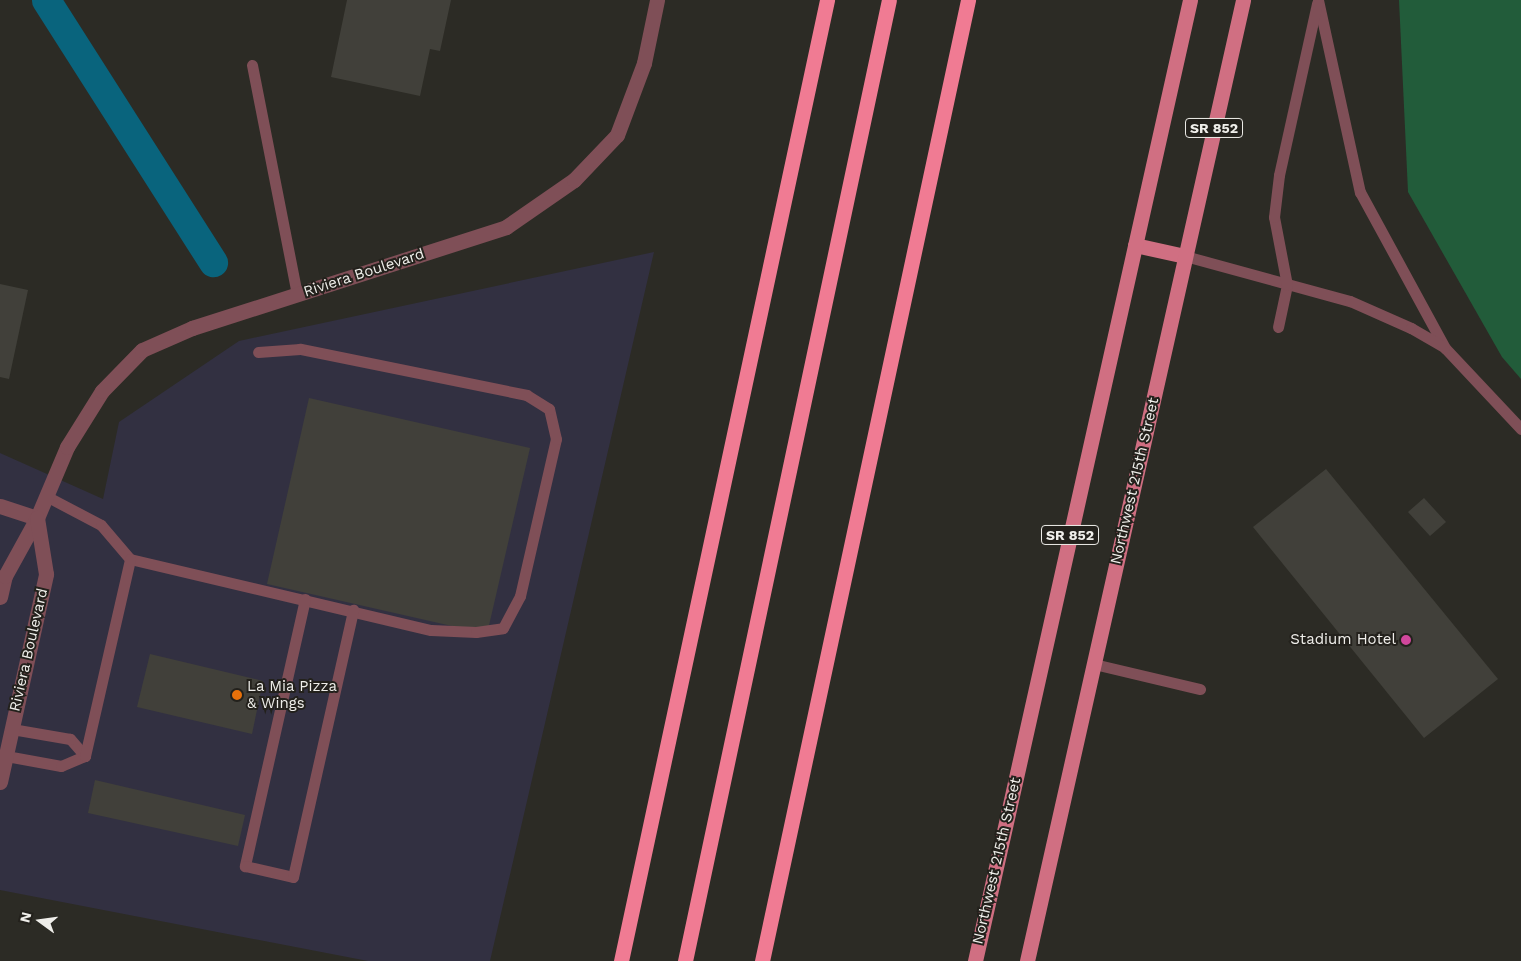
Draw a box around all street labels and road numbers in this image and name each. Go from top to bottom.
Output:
road number: SR 852 [1184,116,1244,140]
street label: Riviera Boulevard [301,245,427,301]
street label: Northwest 215th Street [1107,396,1163,566]
road number: SR 852 [1040,524,1100,546]
street label: Riviera Boulevard [6,586,52,714]
street label: Northwest 215th Street [969,776,1025,946]

